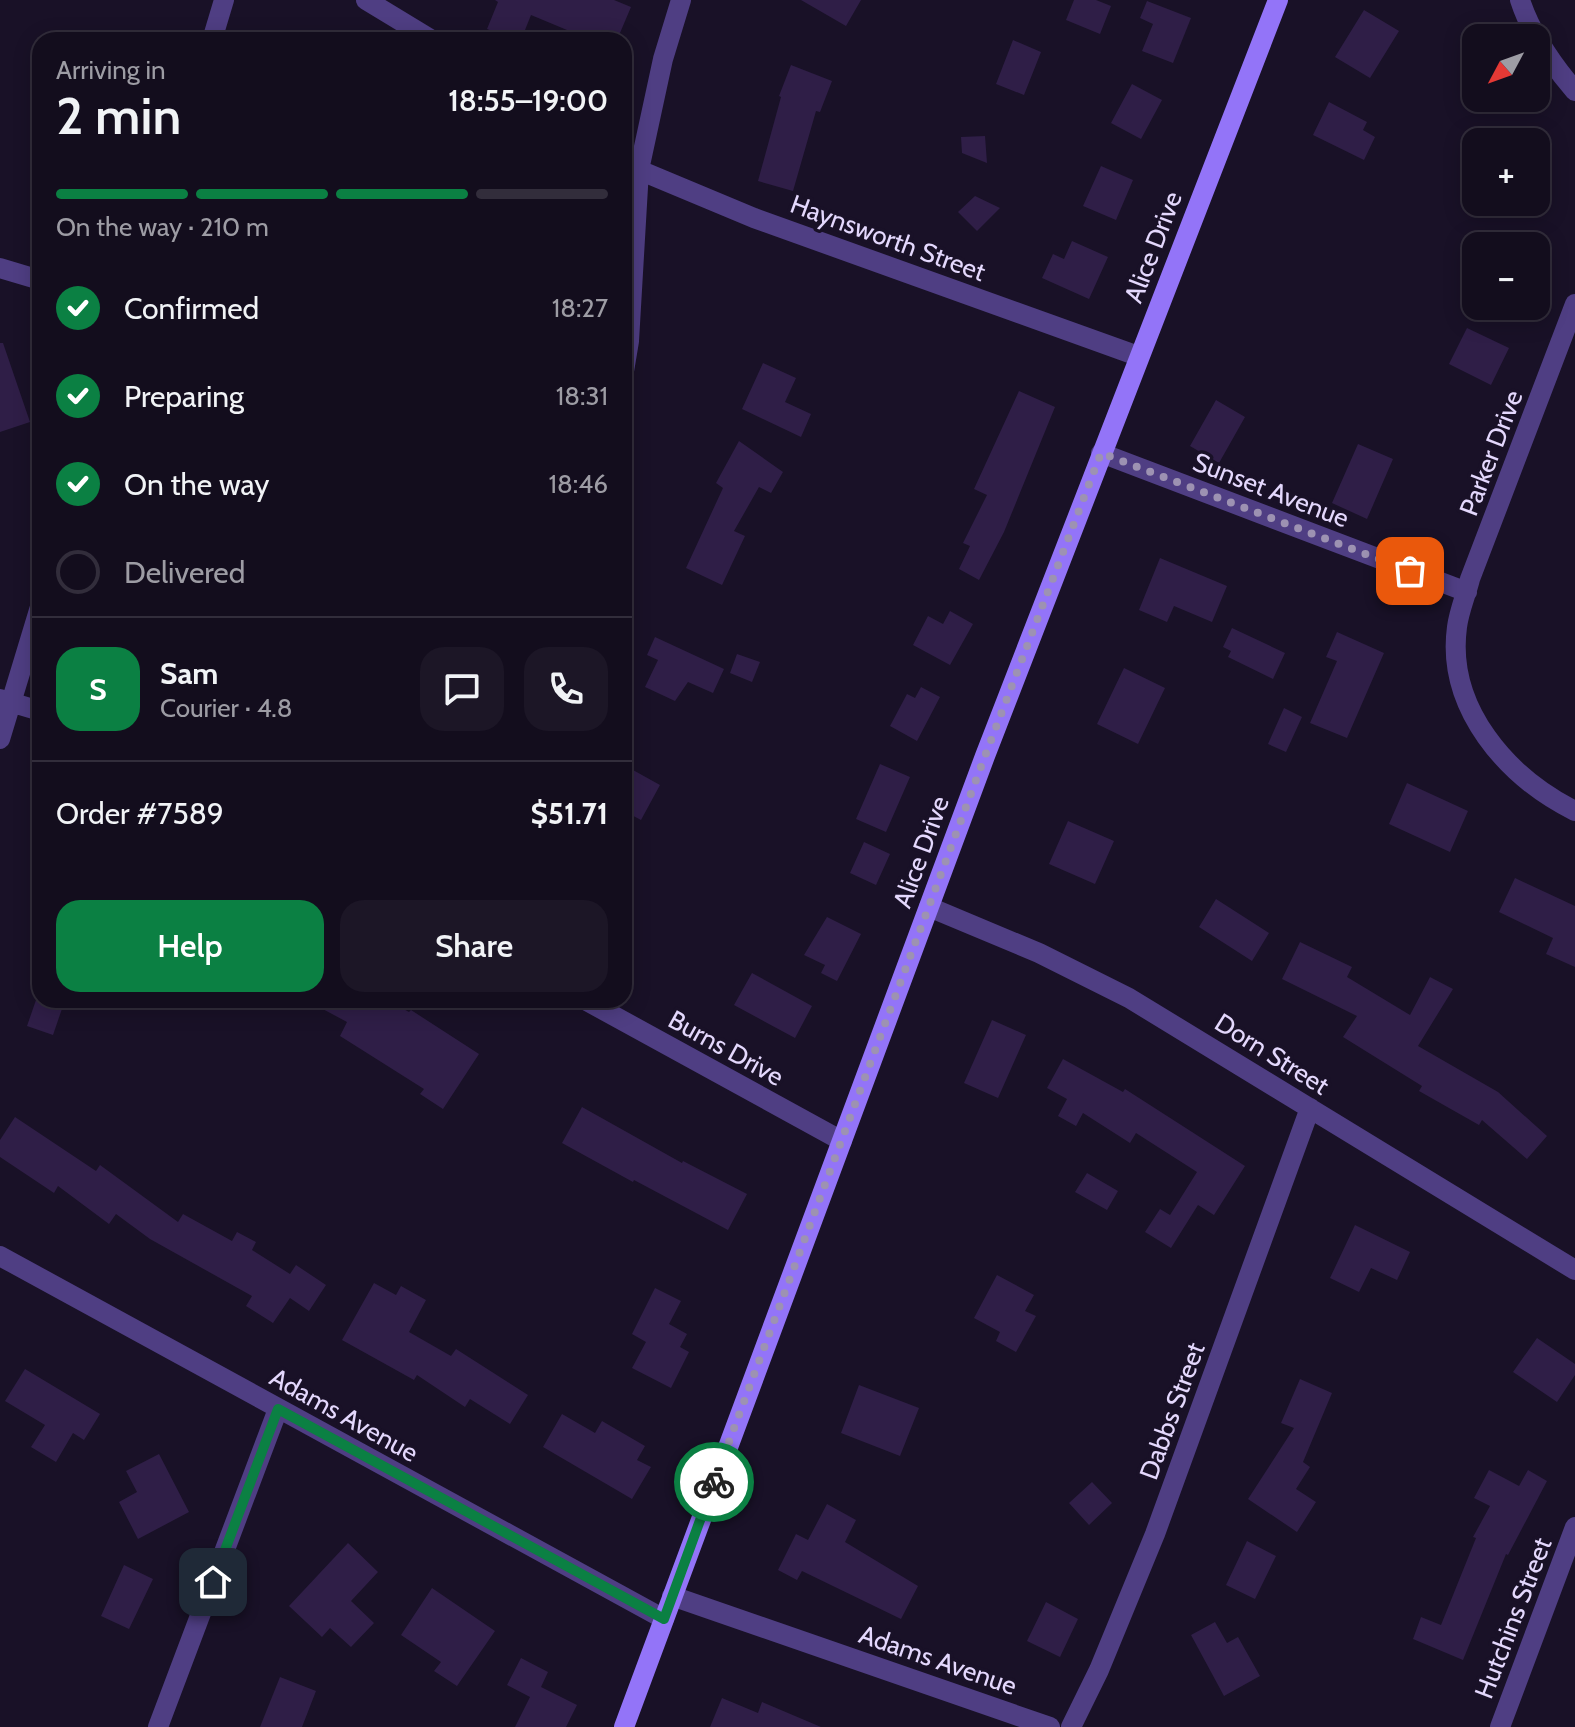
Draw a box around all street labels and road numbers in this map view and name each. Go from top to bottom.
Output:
street label: Alice Drive [1117,187,1189,307]
street label: Haynsworth Street [786,188,990,288]
street label: Parker Drive [1452,386,1530,520]
street label: Sunset Avenue [1189,446,1353,534]
street label: Alice Drive [886,792,956,912]
street label: Burns Drive [663,1003,789,1093]
street label: Dorn Street [1209,1006,1335,1102]
street label: Dabbs Street [1132,1338,1212,1484]
street label: Adams Avenue [264,1361,424,1469]
street label: Hutchins Street [1468,1533,1558,1703]
street label: Adams Avenue [855,1618,1021,1702]

